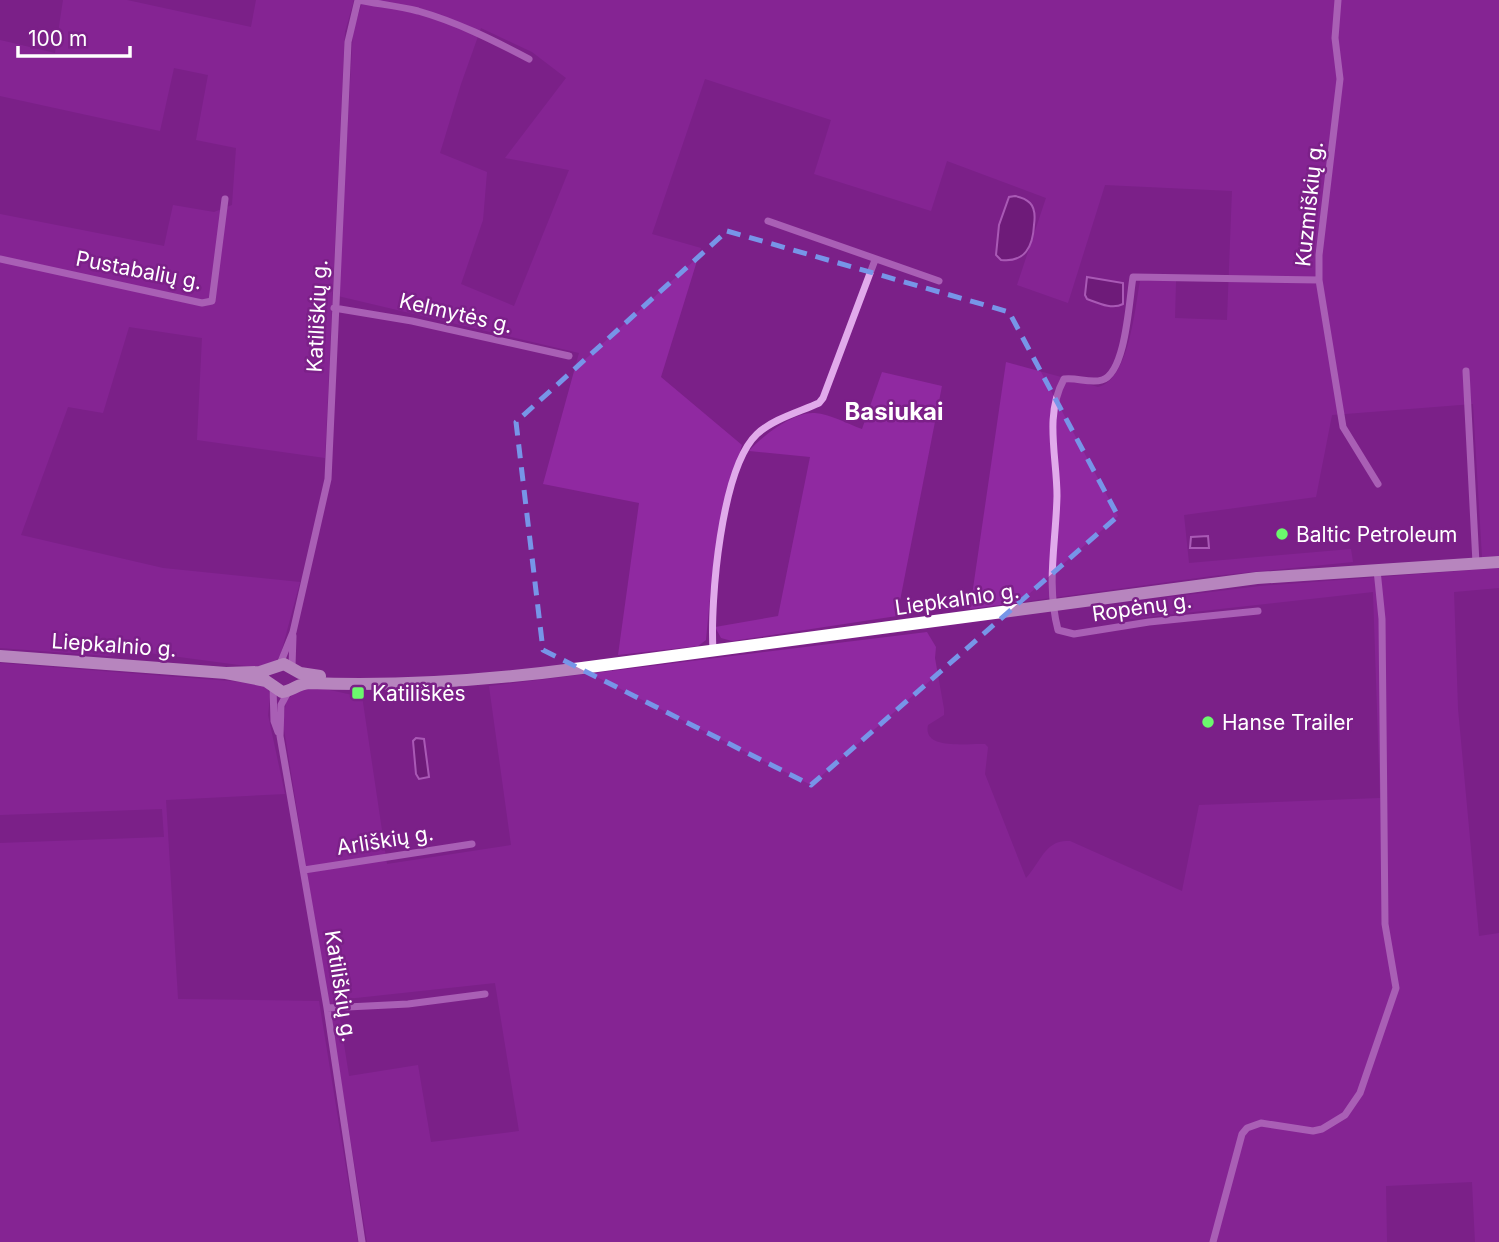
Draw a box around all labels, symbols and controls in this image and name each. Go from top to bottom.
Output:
scale bar [18,14,130,58]
text: 100 m [28,26,87,51]
street label: Kuzmiškių g. [1290,140,1328,268]
street label: Pustabalių g. [74,246,204,294]
street label: Katiliškių g. [302,259,332,373]
street label: Kelmytės g. [397,288,515,338]
district label: Basiukai [844,397,944,426]
place label: Baltic Petroleum [1296,522,1458,547]
marker: Baltic Petroleum [1274,526,1290,542]
street label: Liepkalnio g. [893,578,1021,620]
street label: Ropėnų g. [1090,588,1194,626]
street label: Liepkalnio g. [51,628,177,662]
place label: Katiliškės [372,681,466,706]
marker: Katiliškės [350,685,366,701]
place label: Hanse Trailer [1222,710,1354,735]
marker: Hanse Trailer [1200,714,1216,730]
street label: Arliškių g. [335,820,435,860]
street label: Katiliškių g. [320,928,362,1044]

